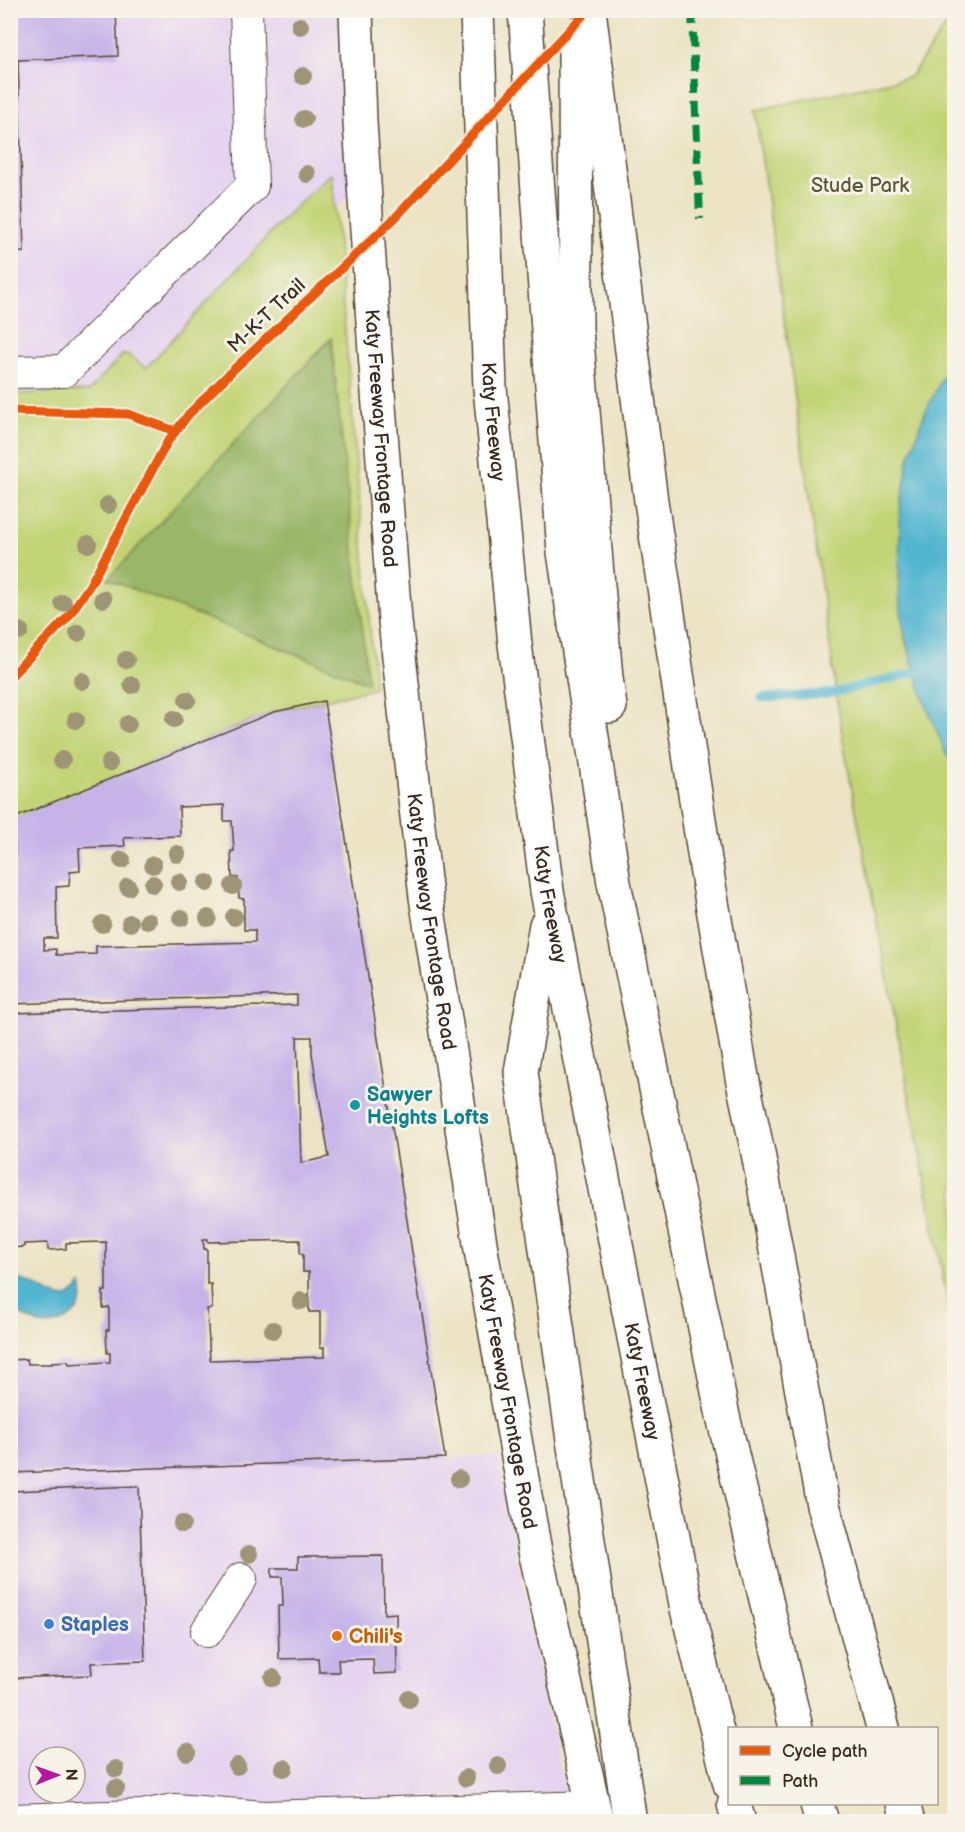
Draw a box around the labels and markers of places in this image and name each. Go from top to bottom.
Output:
place label: Sawyer Heights Lofts [367,1083,489,1130]
marker: Sawyer Heights Lofts [348,1098,362,1112]
place label: Staples [61,1613,129,1637]
marker: Staples [42,1617,56,1631]
place label: Chili's [349,1625,403,1649]
marker: Chili's [330,1629,344,1643]

